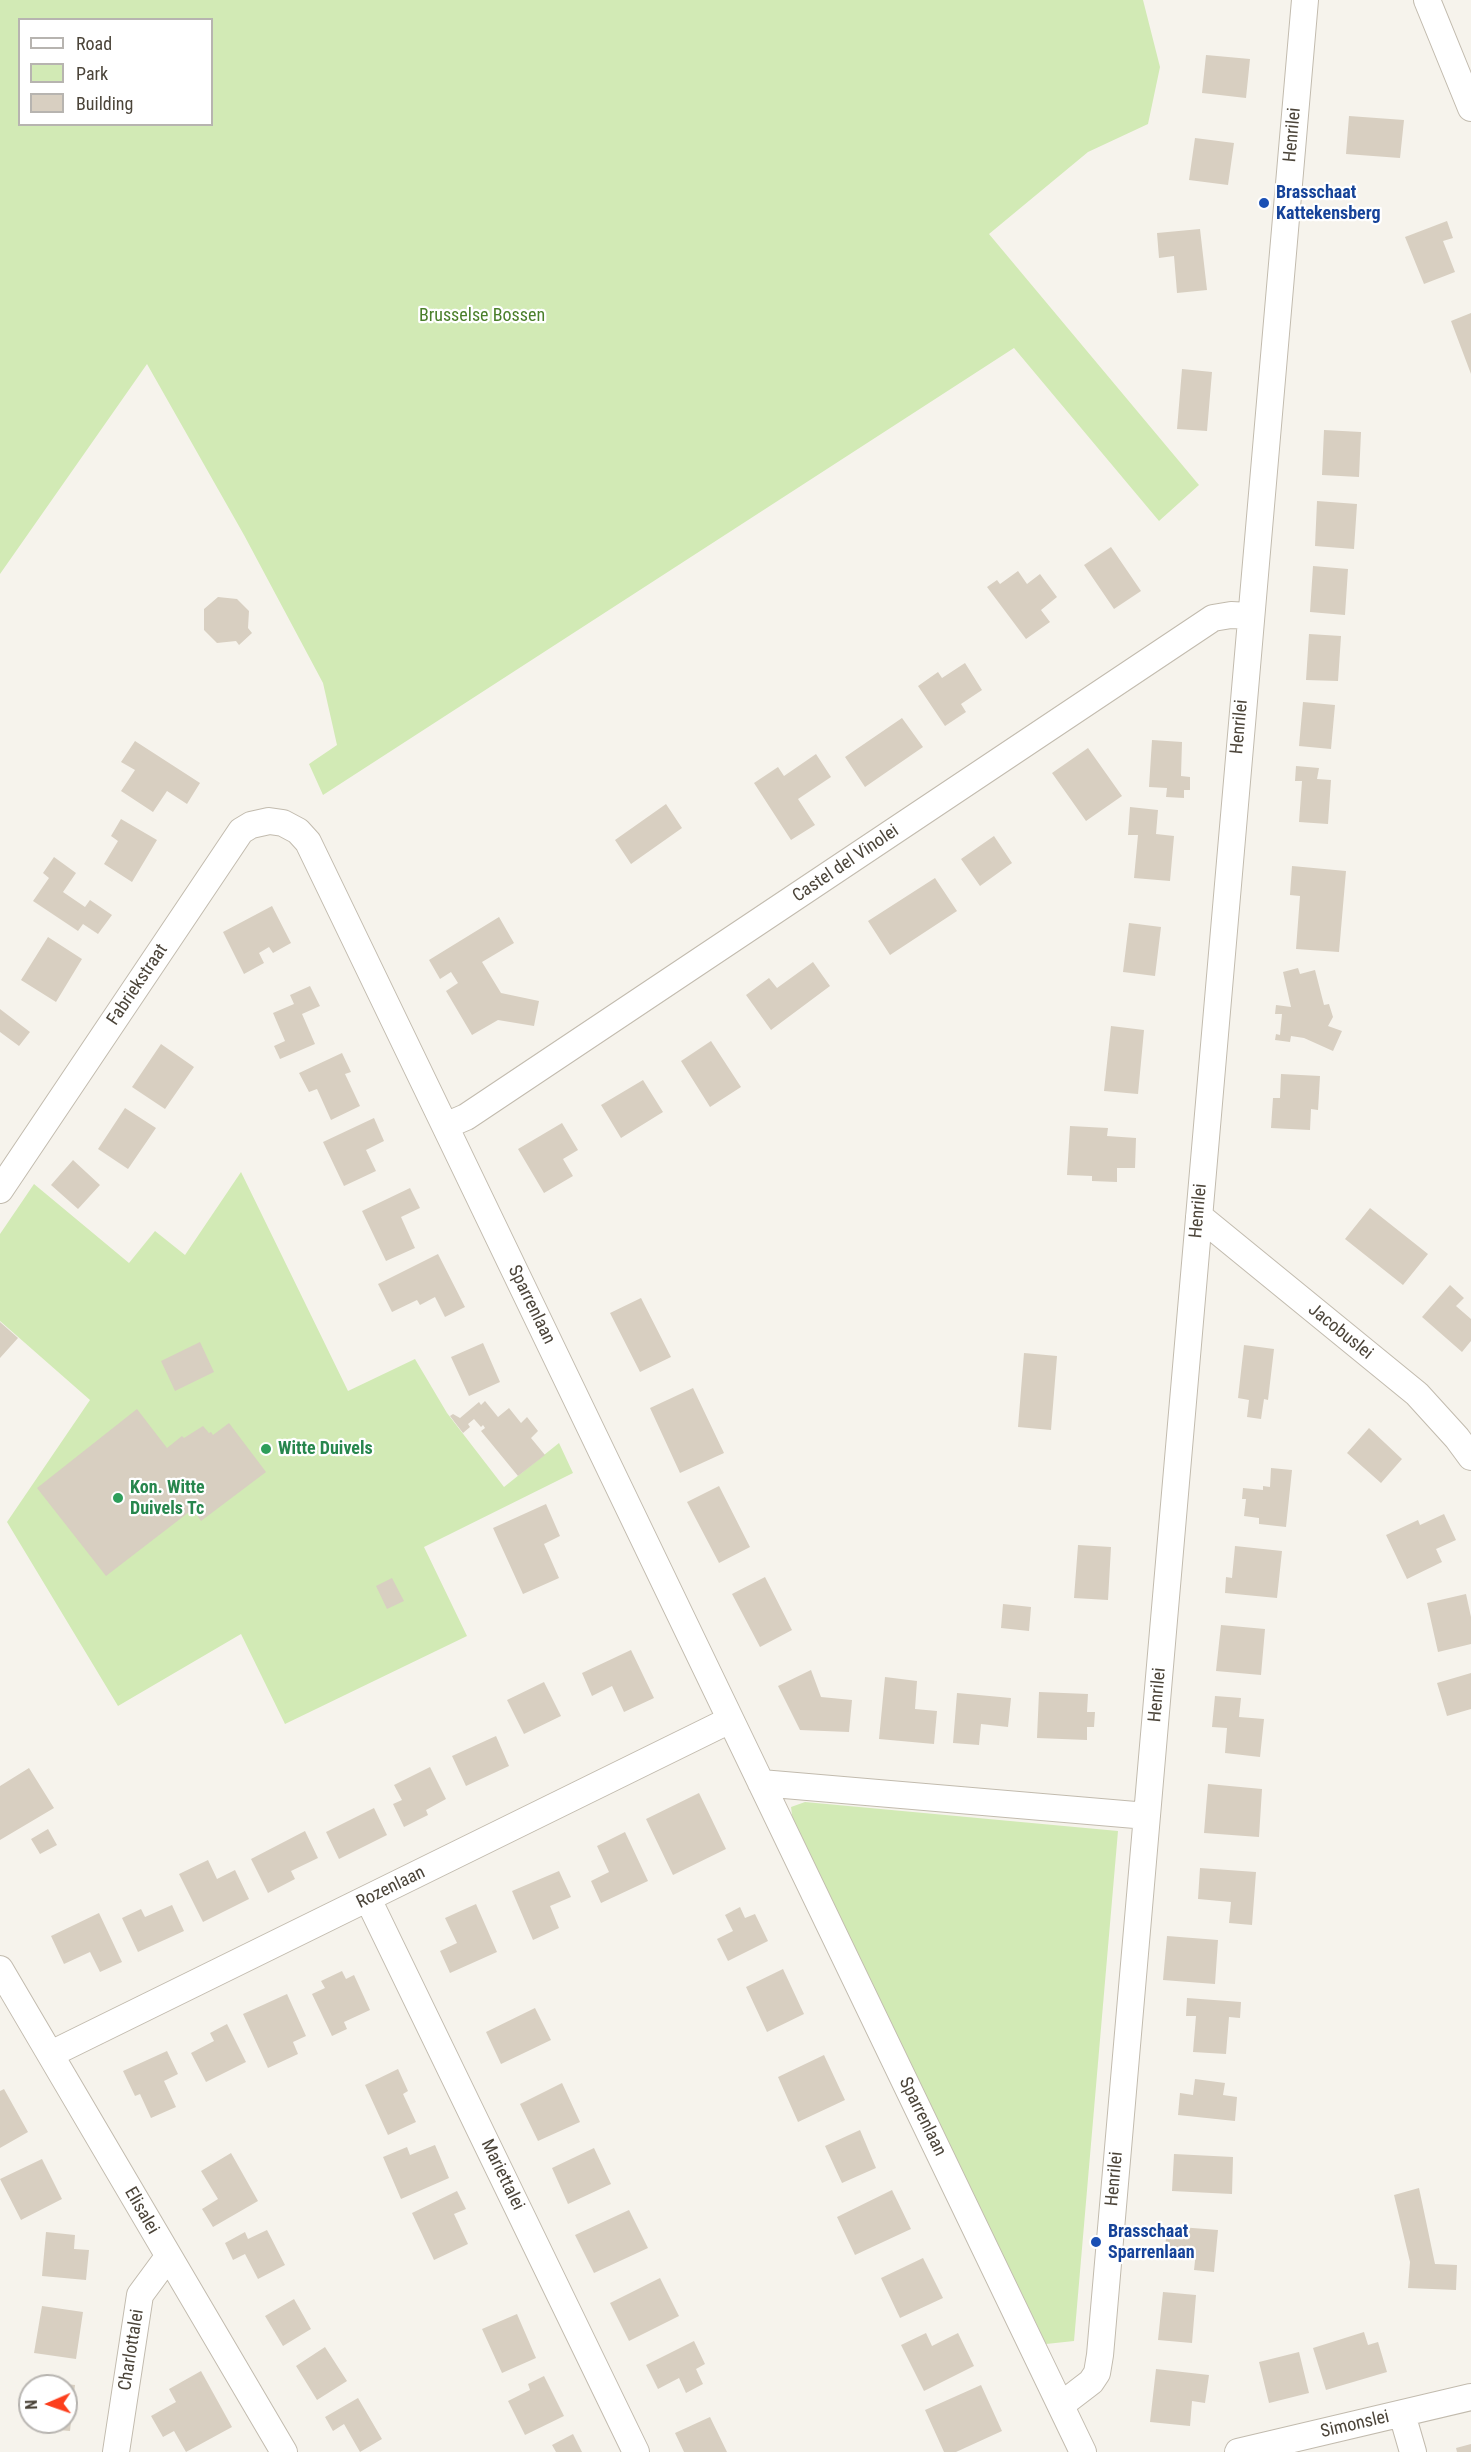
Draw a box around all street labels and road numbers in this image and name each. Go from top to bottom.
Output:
street label: Henrilei [1280,107,1306,163]
street label: Henrilei [1227,699,1253,755]
street label: Castel del Vinolei [789,821,903,907]
street label: Fabriekstraat [103,940,173,1030]
street label: Henrilei [1186,1183,1212,1239]
street label: Sparrenlaan [503,1262,559,1348]
street label: Jacobuslei [1303,1299,1377,1365]
street label: Henrilei [1145,1667,1171,1723]
street label: Rozenlaan [353,1862,429,1914]
street label: Sparrenlaan [894,2074,950,2160]
street label: Mariettalei [476,2136,528,2214]
street label: Henrilei [1102,2151,1128,2207]
street label: Elisalei [119,2184,163,2238]
street label: Charlottalei [115,2308,149,2392]
street label: Simonslei [1319,2407,1391,2443]

